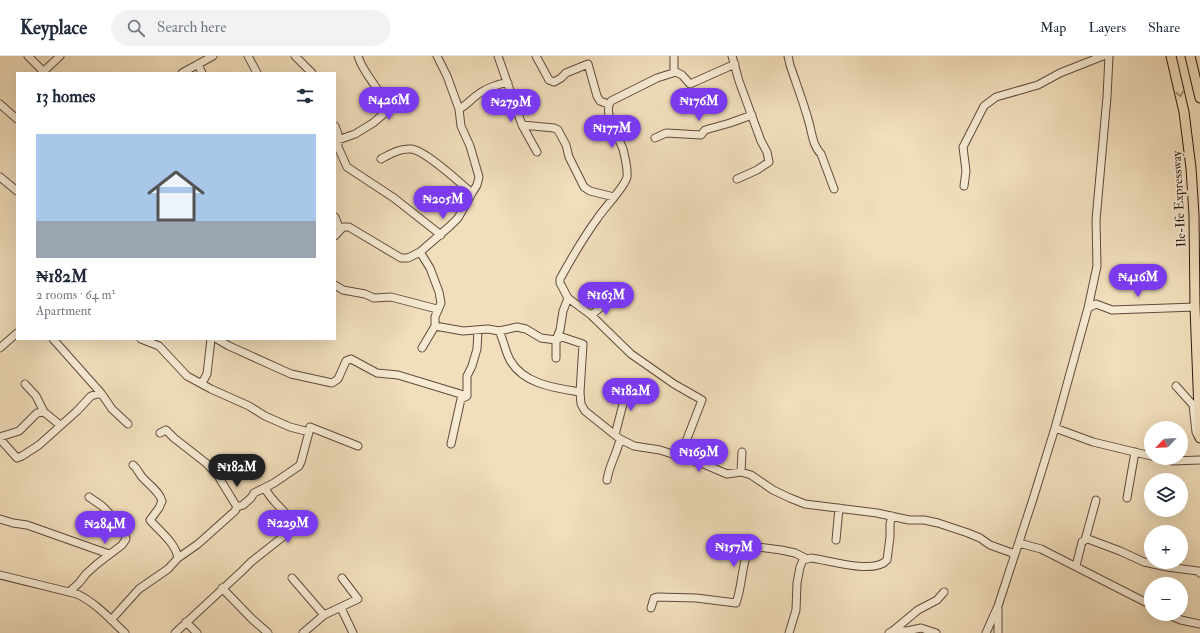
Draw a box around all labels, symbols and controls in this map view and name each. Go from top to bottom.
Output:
search box [111,10,391,46]
text: Keyplace [20,16,87,40]
icon: search [125,17,147,39]
text: Search here [157,18,226,37]
text: Map [1040,19,1066,36]
text: Layers [1088,19,1126,36]
text: Share [1148,19,1180,36]
icon: filters [294,85,316,107]
text: 13 homes [36,86,95,107]
pin: ₦426M [361,87,417,121]
pin: ₦176M [671,88,727,122]
pin: ₦279M [483,89,539,123]
one-way arrow [1176,91,1184,97]
text: ₦426M [368,92,410,108]
text: ₦176M [679,93,719,109]
text: ₦279M [490,94,532,110]
pin: ₦177M [584,115,640,149]
text: ₦177M [593,120,631,136]
street label: Ile-Ife Expressway [1168,150,1191,248]
icon: home [140,160,212,232]
pin: ₦205M [415,186,471,220]
text: ₦205M [423,191,463,207]
pin: ₦416M [1110,264,1166,298]
text: ₦182M [36,266,87,287]
text: ₦416M [1118,269,1158,285]
pin: ₦163M [578,282,634,316]
text: 2 rooms · 64 m² [36,287,115,303]
text: ₦163M [587,287,625,303]
text: Apartment [36,303,92,319]
pin: ₦182M [603,378,659,412]
text: ₦182M [611,383,651,399]
north arrow [1144,421,1188,465]
map controls [1144,421,1188,621]
pin: ₦169M [671,439,727,473]
text: ₦169M [679,444,719,460]
pin: ₦182M [209,454,265,488]
text: ₦182M [217,459,257,475]
button: layers [1144,473,1188,517]
pin: ₦229M [260,510,316,544]
pin: ₦284M [77,511,133,545]
text: ₦229M [267,515,309,531]
text: ₦284M [84,516,126,532]
button: + [1144,525,1188,569]
pin: ₦157M [706,534,762,568]
text: ₦157M [715,539,753,555]
button: − [1144,577,1188,621]

